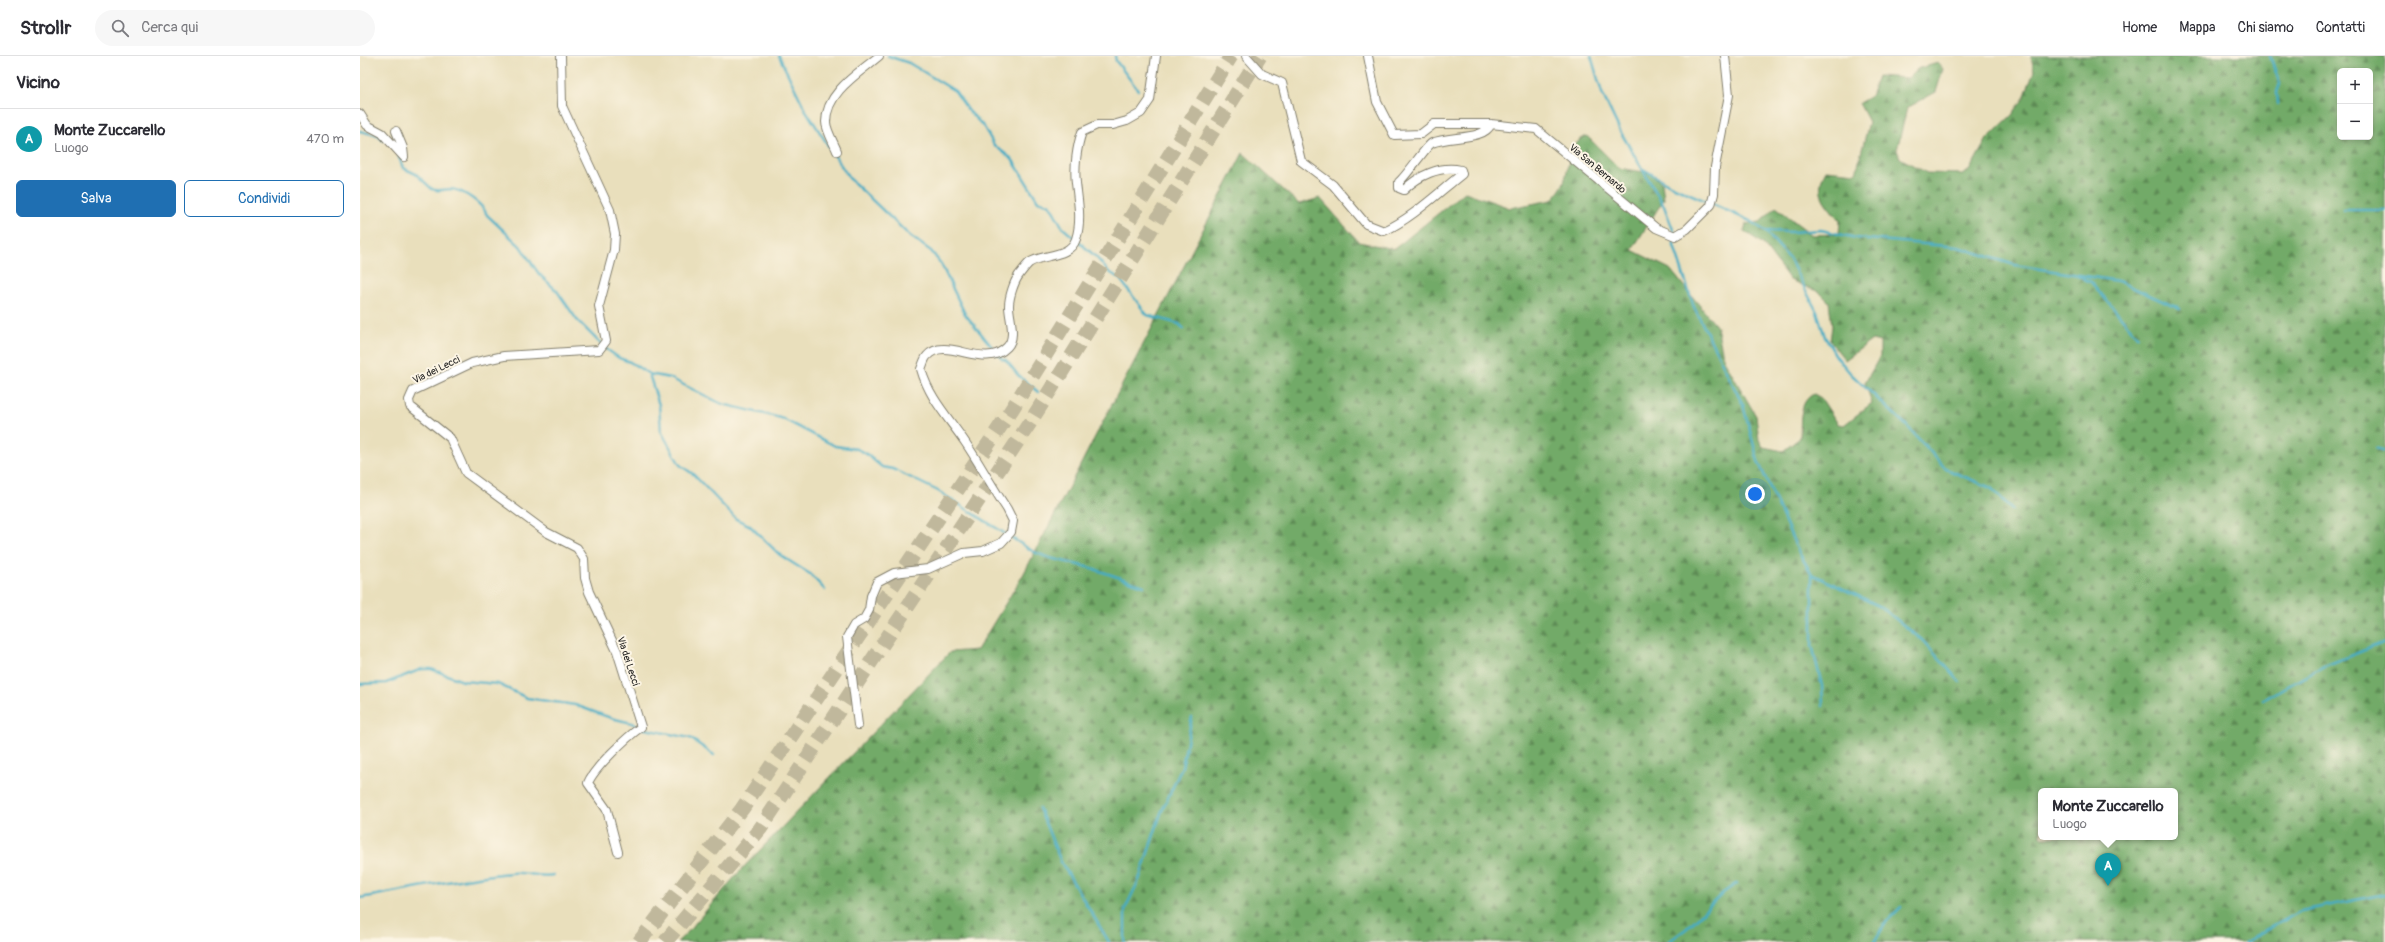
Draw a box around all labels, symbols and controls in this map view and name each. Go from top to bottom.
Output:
search box [95,10,375,46]
text: Strollr [20,16,71,40]
icon: search [109,17,131,39]
text: Cerca qui [141,18,198,37]
text: Home [2122,19,2157,36]
text: Mappa [2179,19,2216,36]
text: Chi siamo [2238,19,2294,36]
text: Contatti [2316,19,2365,36]
map controls [2337,68,2373,140]
button: + [2337,68,2373,104]
text: Vicino [16,72,60,93]
button: − [2337,104,2373,140]
text: Monte Zuccarello [54,121,165,140]
text: A [25,131,33,147]
text: 470 m [306,131,344,147]
text: Luogo [54,140,88,156]
street label: Via San Bernardo [1566,142,1629,196]
button: Salva [16,180,176,217]
button: Condividi [184,180,344,217]
street label: Via dei Lecci [411,353,462,386]
your location [1745,484,1765,504]
street label: Via dei Lecci [614,635,642,688]
popup [2038,788,2178,840]
text: Monte Zuccarello [2052,797,2164,816]
text: Luogo [2052,816,2087,832]
pin: A [2095,853,2121,886]

